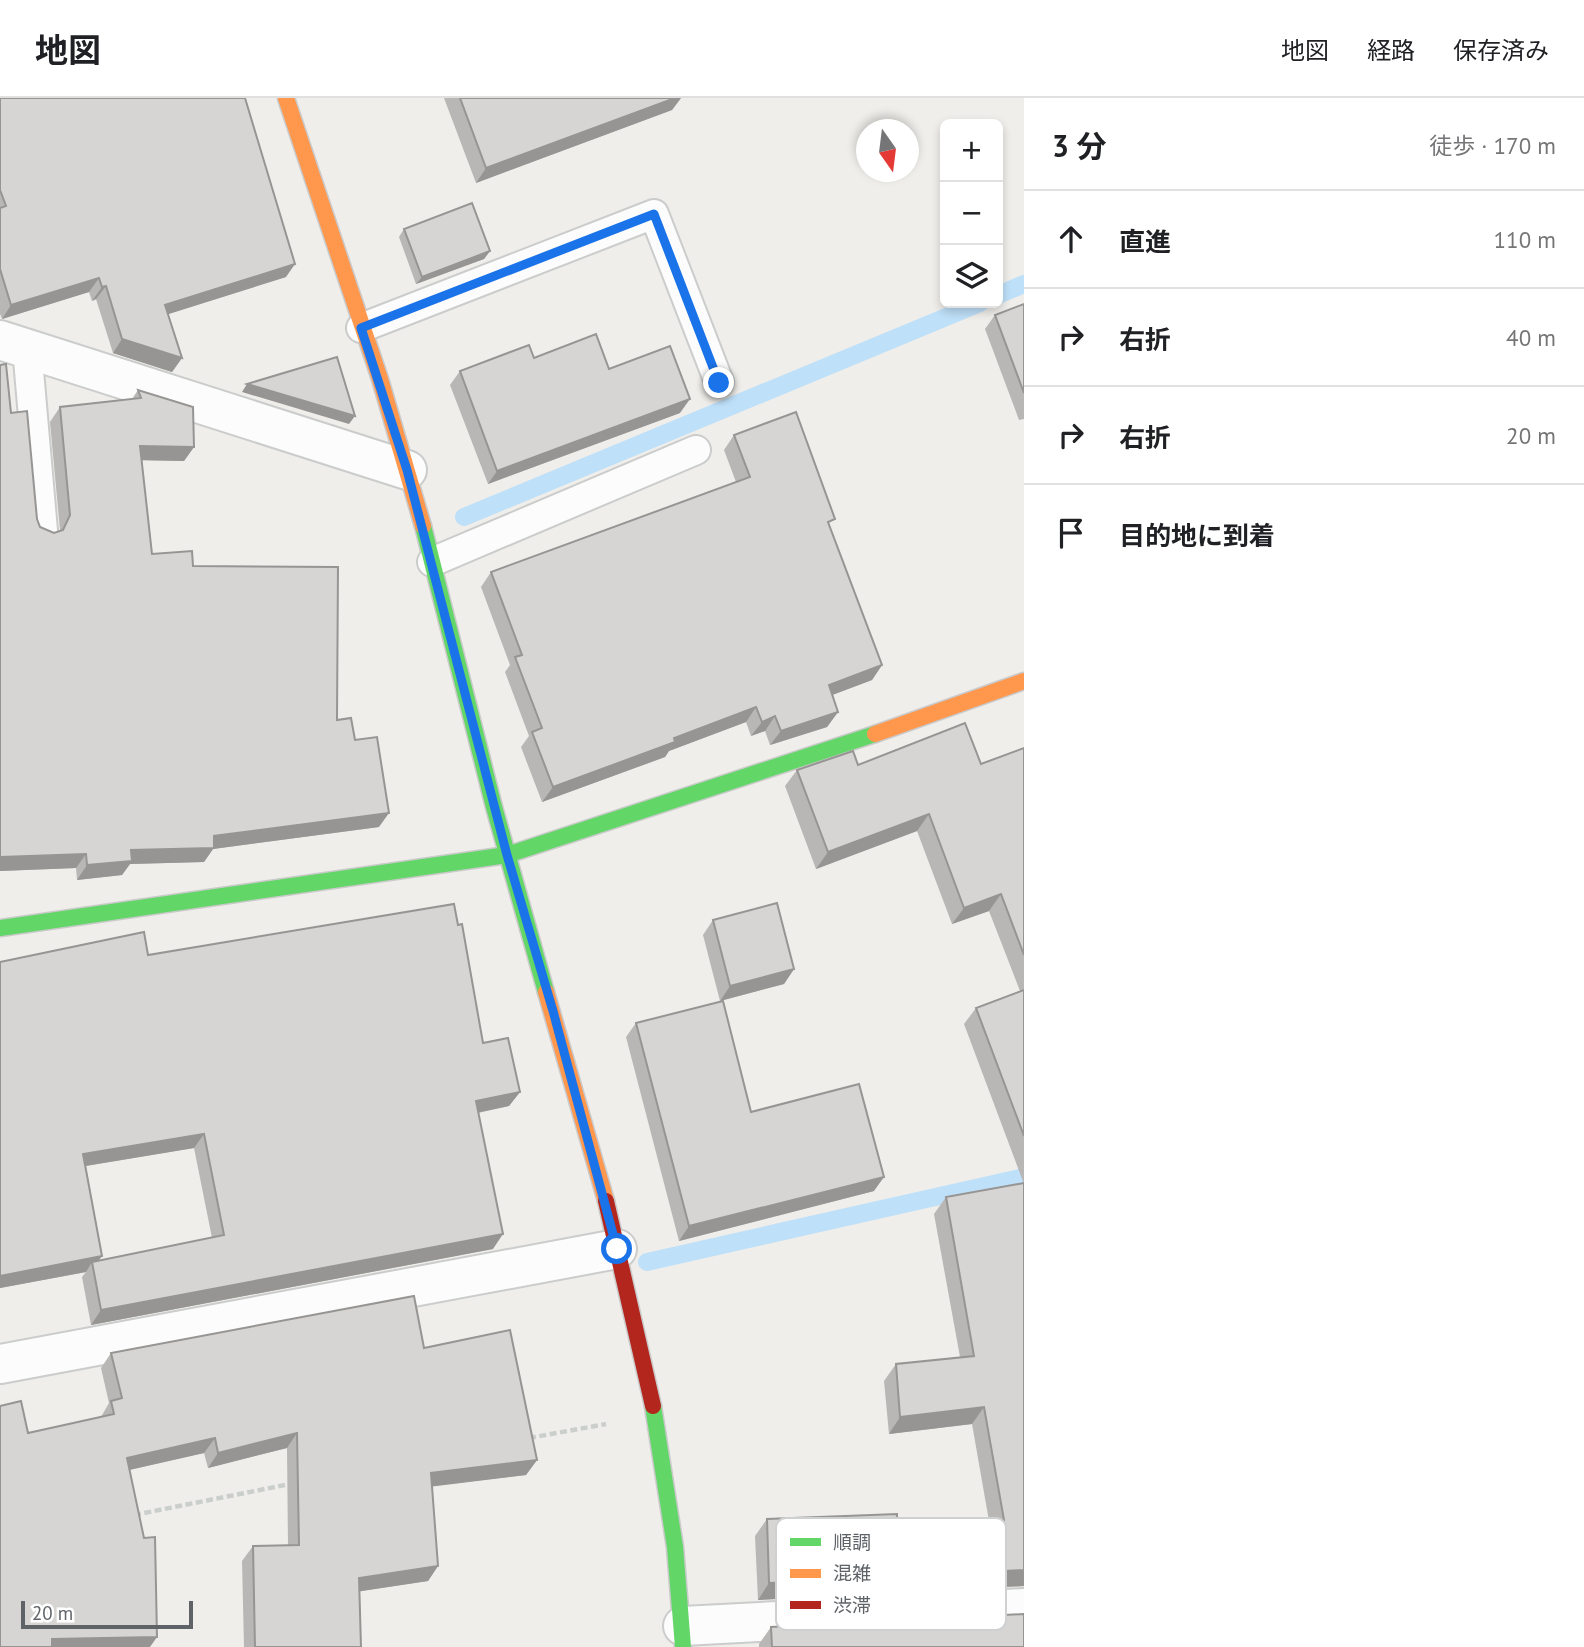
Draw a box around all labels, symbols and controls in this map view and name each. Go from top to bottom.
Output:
text: 地図 [35,28,101,71]
text: 地図 [1281,35,1329,66]
text: 経路 [1367,35,1415,66]
text: 保存済み [1453,35,1549,66]
north arrow [856,119,919,182]
map controls [940,119,1003,308]
button: + [940,119,1003,182]
text: 3 分 [1052,126,1107,165]
text: 徒歩 · 170 m [1429,131,1556,160]
button: − [940,182,1003,245]
icon: ahead [1052,220,1090,258]
text: 直進 [1119,225,1171,258]
text: 110 m [1494,225,1556,254]
button: layers [940,245,1003,308]
icon: right [1052,318,1090,356]
text: 右折 [1119,323,1171,356]
text: 40 m [1506,323,1556,352]
route end [703,367,734,398]
icon: right [1052,416,1090,454]
text: 右折 [1119,421,1171,454]
text: 20 m [1506,421,1556,450]
icon: arrive [1052,514,1090,552]
text: 目的地に到着 [1119,519,1275,552]
route start [601,1233,632,1264]
legend [776,1518,1006,1630]
text: 順調 [833,1530,871,1554]
text: 混雑 [833,1561,871,1585]
text: 渋滞 [833,1593,871,1617]
scale bar [21,1598,192,1630]
text: 20 m [32,1601,73,1625]

